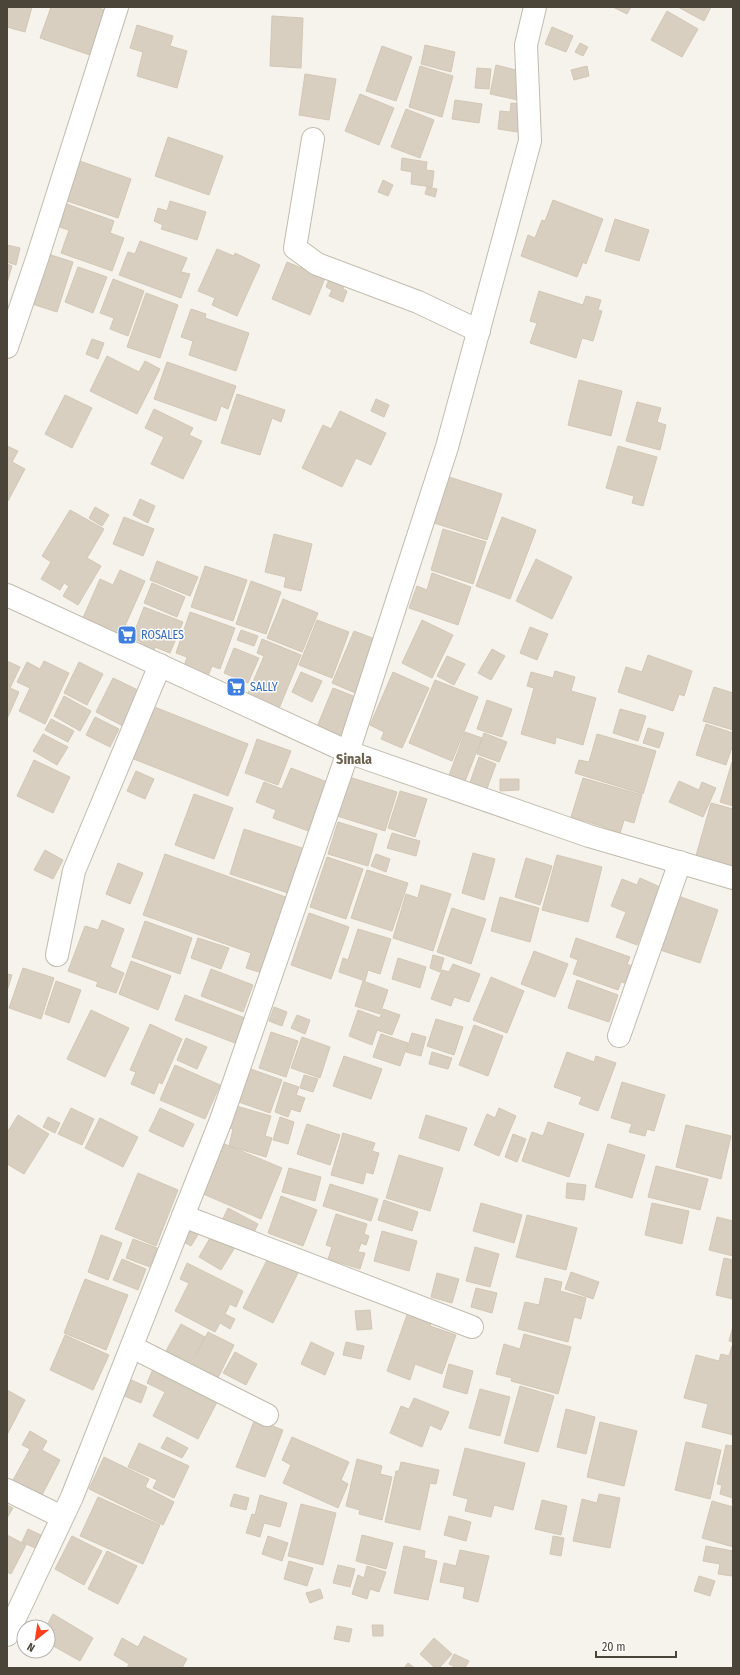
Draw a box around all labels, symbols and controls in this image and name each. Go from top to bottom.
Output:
supermarket icon: ROSALES [116,624,138,646]
place label: ROSALES [141,628,184,642]
supermarket icon: SALLY [225,676,247,698]
place label: SALLY [250,680,278,694]
district label: Sinala [336,751,372,768]
north arrow [16,1619,56,1659]
scale bar [596,1633,676,1659]
text: N [25,1640,37,1655]
text: 20 m [602,1640,626,1654]

